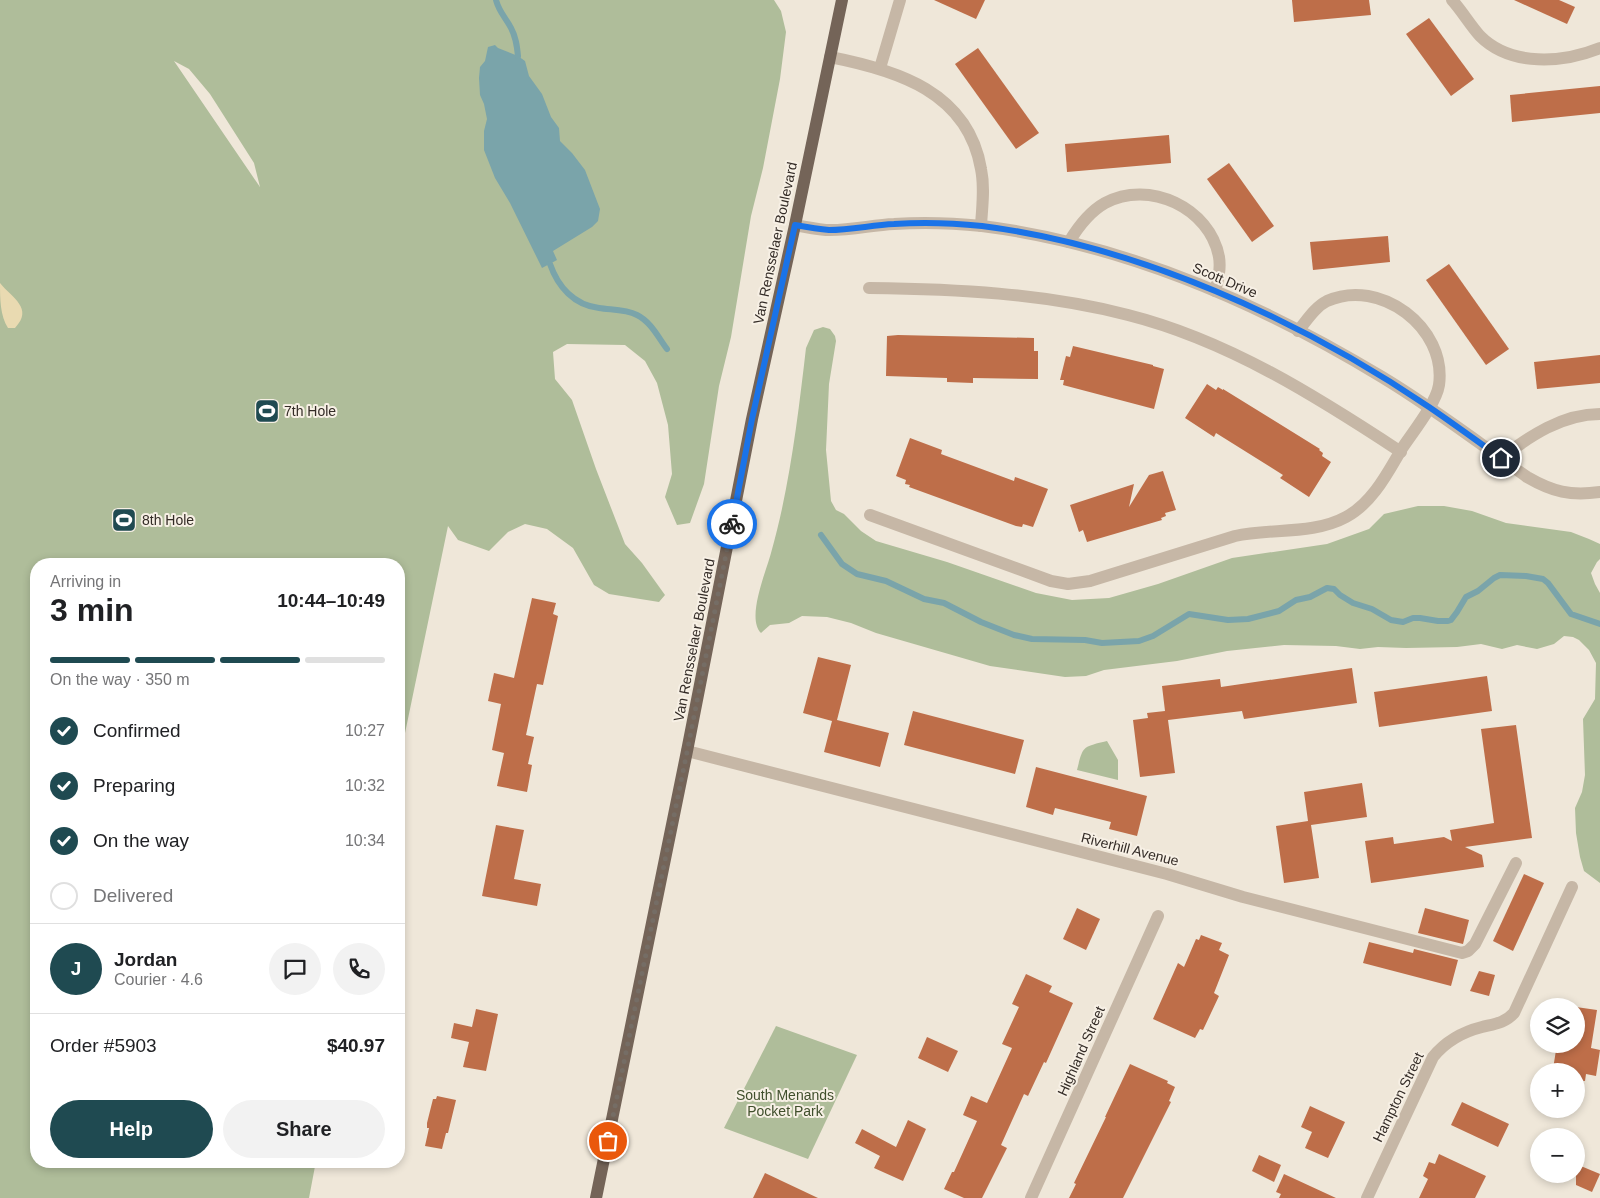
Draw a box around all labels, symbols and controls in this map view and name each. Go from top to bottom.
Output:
street label: Van Rensselaer Boulevard [750,160,800,326]
street label: Scott Drive [1190,259,1260,301]
sports icon: 7th Hole [254,398,280,424]
place label: 7th Hole [284,403,336,419]
pin [1480,437,1522,479]
icon: home [1487,444,1515,472]
courier [707,499,757,549]
sports icon: 8th Hole [111,507,137,533]
icon: bike [718,510,746,538]
place label: 8th Hole [142,512,194,528]
street label: Van Rensselaer Boulevard [670,557,718,723]
text: Arriving in [50,573,121,590]
text: 10:44–10:49 [277,590,385,611]
text: 3 min [50,592,134,628]
text: On the way · 350 m [50,671,190,688]
icon: check [50,717,78,745]
text: Confirmed [93,720,181,741]
text: 10:27 [345,722,385,739]
icon: check [50,772,78,800]
text: Preparing [93,775,175,796]
text: 10:32 [345,777,385,794]
icon: check [50,827,78,855]
street label: Riverhill Avenue [1079,829,1181,869]
text: On the way [93,830,189,851]
text: 10:34 [345,832,385,849]
text: Delivered [93,885,173,906]
button: chat [269,943,321,995]
button: phone [333,943,385,995]
text: Jordan [114,949,177,970]
text: J [71,958,81,979]
text: Courier · 4.6 [114,971,203,988]
map controls [1530,998,1585,1183]
button: layers [1530,998,1585,1053]
street label: Highland Street [1054,1004,1108,1098]
text: Order #5903 [50,1035,157,1056]
text: $40.97 [327,1035,385,1056]
street label: Hampton Street [1369,1049,1427,1145]
button: + [1530,1063,1585,1118]
park label: South Menands Pocket Park [736,1087,834,1119]
button: Help [50,1100,213,1158]
button: Share [223,1100,385,1158]
pin [587,1120,629,1162]
icon: bag [594,1127,622,1155]
button: − [1530,1128,1585,1183]

